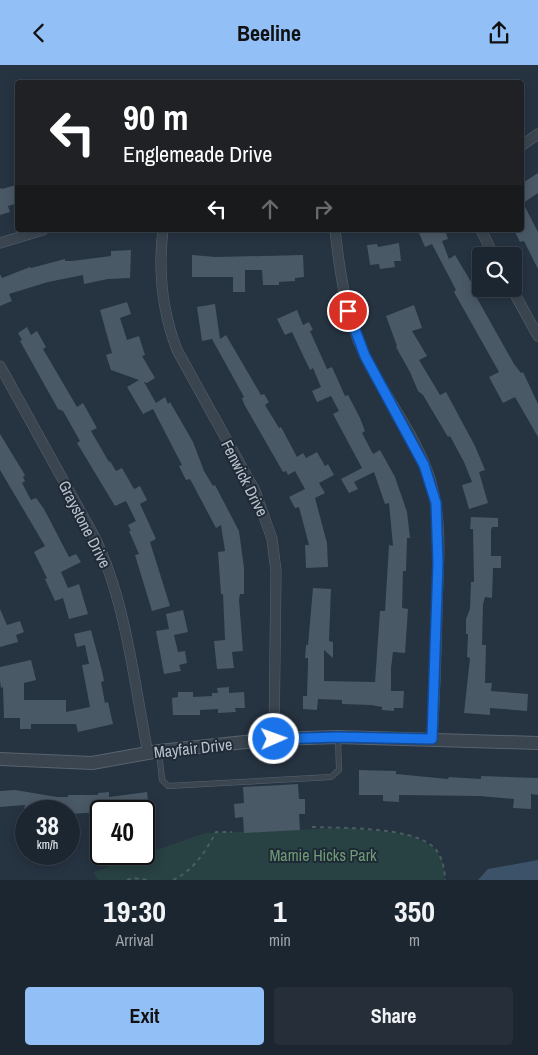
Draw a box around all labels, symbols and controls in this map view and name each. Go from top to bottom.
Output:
text: Beeline [237,18,301,48]
icon: back [25,19,53,47]
icon: share [485,19,513,47]
text: 90 m [123,94,188,141]
icon: left [40,100,105,165]
text: Englemeade Drive [123,139,272,169]
icon: left [203,195,231,223]
icon: ahead [256,195,284,223]
icon: right [309,195,337,223]
map controls [472,247,522,297]
button: search [472,247,522,297]
pin [327,290,369,332]
icon: arrive [334,297,362,325]
street label: Fenwick Drive [216,436,274,520]
street label: Graystone Drive [54,476,116,572]
position arrow [247,712,299,764]
street label: Mayfair Drive [153,733,233,763]
speed limit sign: 40 [90,800,155,865]
text: 38 [36,809,59,843]
text: km/h [37,837,58,853]
park label: Mamie Hicks Park [269,844,377,866]
text: 19:30 [103,891,166,931]
text: 1 [273,891,287,931]
text: 350 [394,891,435,931]
text: Arrival [116,929,153,951]
text: min [269,929,291,951]
text: m [409,929,420,951]
button: Exit [25,987,264,1045]
button: Share [274,987,513,1045]

